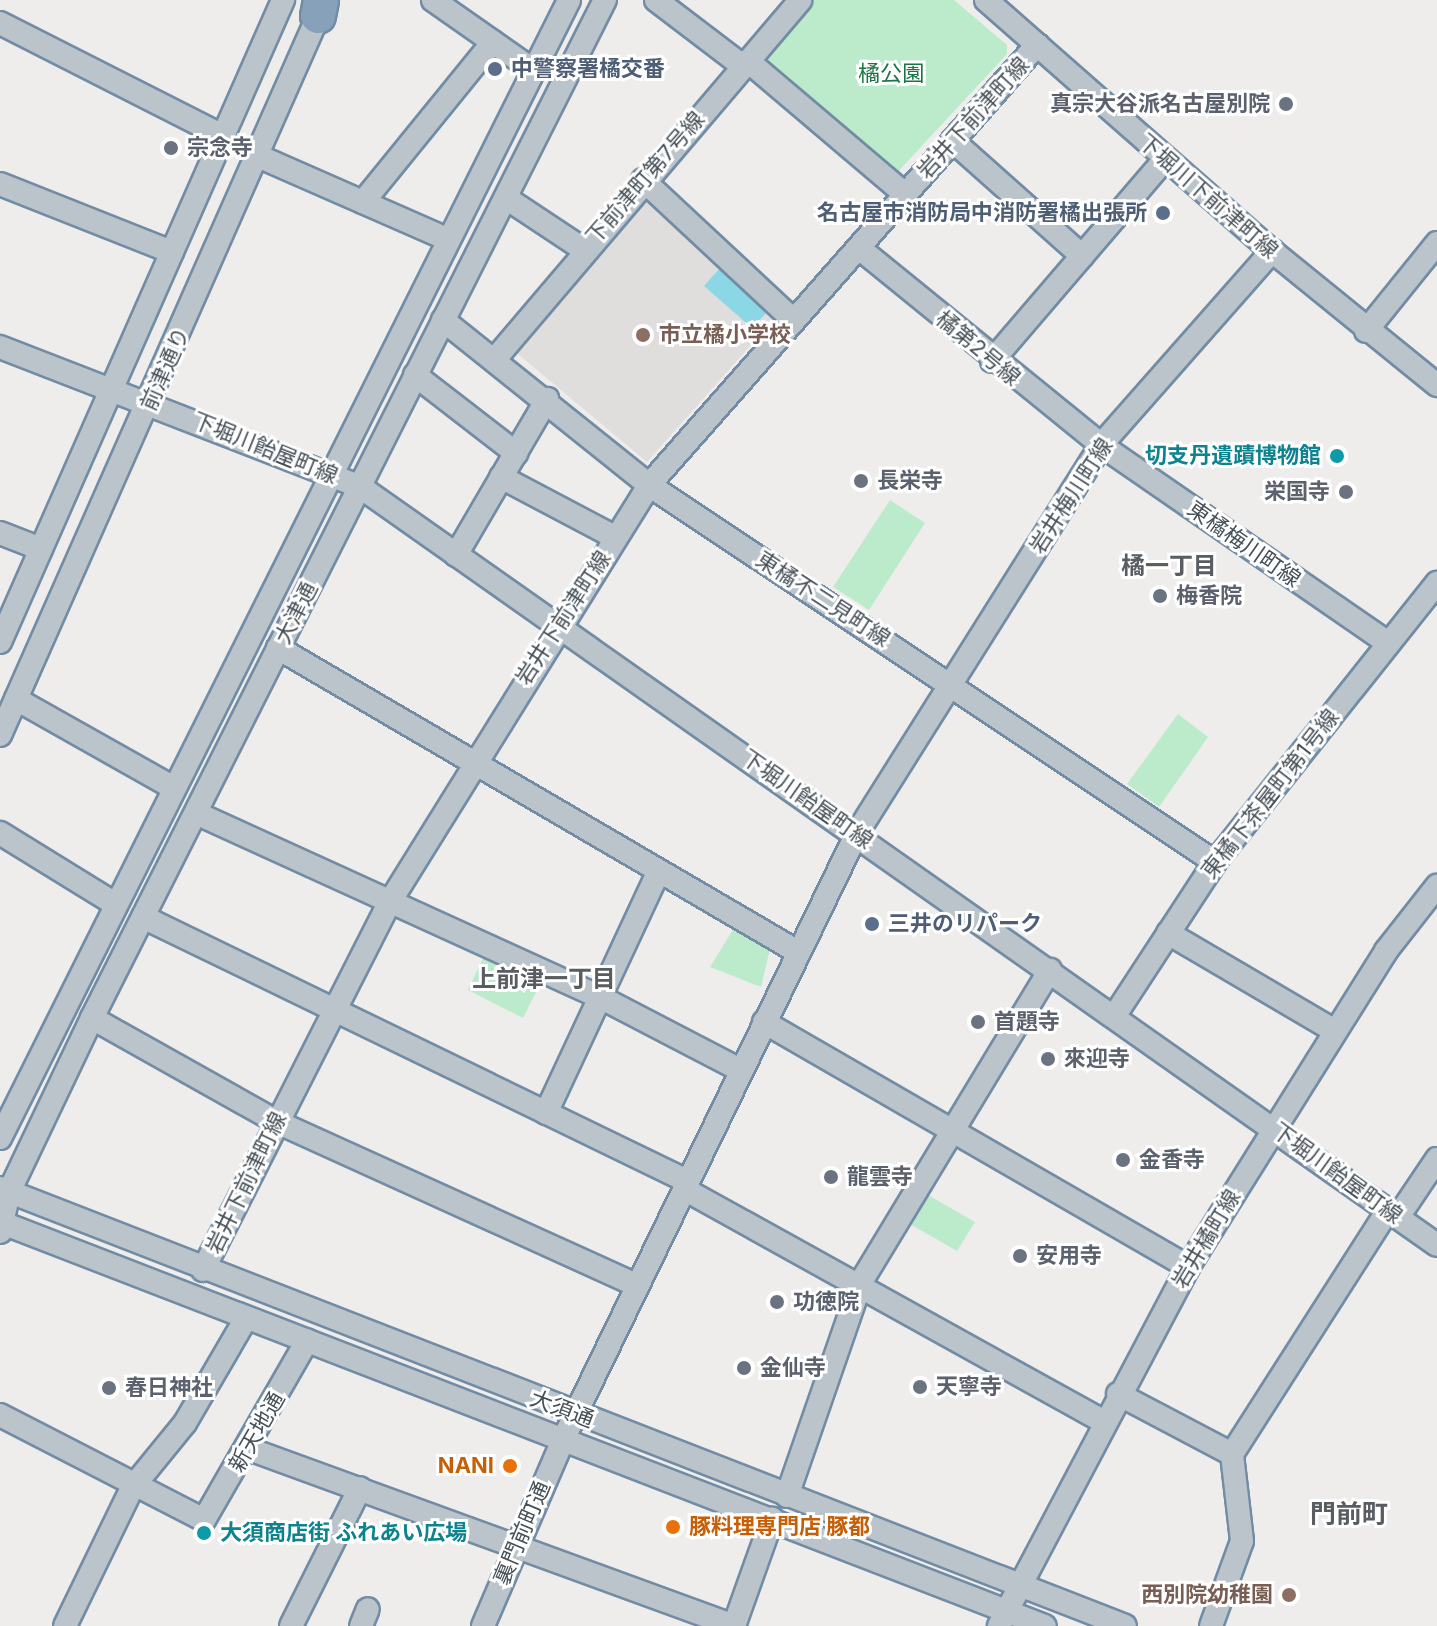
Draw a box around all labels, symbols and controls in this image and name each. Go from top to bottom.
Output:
street label: 岩井下前津町線 [912,52,1034,184]
place label: 中警察署橘交番 [511,56,665,82]
marker: 中警察署橘交番 [486,60,504,78]
park label: 橘公園 [858,61,924,87]
place label: 真宗大谷派名古屋別院 [1050,91,1270,117]
marker: 真宗大谷派名古屋別院 [1277,95,1295,113]
street label: 下前津町第7号線 [580,107,710,249]
street label: 下堀川下前津町線 [1133,128,1283,264]
place label: 宗念寺 [187,135,253,161]
marker: 宗念寺 [162,139,180,157]
place label: 名古屋市消防局中消防署橘出張所 [817,200,1147,226]
marker: 名古屋市消防局中消防署橘出張所 [1154,204,1172,222]
street label: 橘第2号線 [931,305,1025,391]
place label: 市立橘小学校 [659,322,791,348]
street label: 前津通り [135,323,195,415]
marker: 市立橘小学校 [634,326,652,344]
street label: 下堀川飴屋町線 [189,407,341,489]
street label: 岩井梅川町線 [1024,433,1118,559]
place label: 切支丹遺蹟博物館 [1145,443,1321,469]
marker: 切支丹遺蹟博物館 [1328,447,1346,465]
place label: 長栄寺 [877,468,943,494]
marker: 長栄寺 [852,472,870,490]
place label: 栄国寺 [1264,479,1330,505]
marker: 栄国寺 [1337,483,1355,501]
street label: 東橘梅川町線 [1182,495,1306,593]
street label: 岩井下前津町線 [510,546,616,690]
street label: 東橘不二見町線 [751,546,895,652]
district label: 橘一丁目 [1121,552,1217,580]
street label: 大津通 [269,578,323,648]
place label: 梅香院 [1176,583,1242,609]
marker: 梅香院 [1151,587,1169,605]
street label: 東橘下茶屋町第1号線 [1196,704,1344,884]
street label: 下堀川飴屋町線 [736,744,878,854]
place label: 三井のリパーク [888,911,1042,937]
marker: 三井のリパーク [863,915,881,933]
district label: 上前津一丁目 [472,965,616,993]
place label: 首題寺 [994,1009,1060,1035]
marker: 首題寺 [969,1013,987,1031]
place label: 來迎寺 [1064,1046,1130,1072]
marker: 來迎寺 [1039,1050,1057,1068]
street label: 岩井下前津町線 [200,1108,292,1258]
street label: 下堀川飴屋町線 [1267,1117,1407,1229]
place label: 金香寺 [1139,1147,1205,1173]
marker: 金香寺 [1114,1151,1132,1169]
place label: 龍雲寺 [847,1164,913,1190]
marker: 龍雲寺 [822,1168,840,1186]
street label: 岩井橘町線 [1166,1185,1246,1293]
place label: 安用寺 [1036,1243,1102,1269]
marker: 安用寺 [1011,1247,1029,1265]
place label: 功徳院 [793,1289,859,1315]
marker: 功徳院 [768,1293,786,1311]
place label: 金仙寺 [760,1355,826,1381]
marker: 金仙寺 [735,1359,753,1377]
place label: 天寧寺 [936,1374,1002,1400]
place label: 春日神社 [125,1375,213,1401]
marker: 天寧寺 [911,1378,929,1396]
marker: 春日神社 [100,1379,118,1397]
street label: 大須通 [526,1385,598,1433]
street label: 新天地通 [224,1387,290,1477]
place label: NANI [438,1453,494,1479]
marker: NANI [501,1457,519,1475]
street label: 裏門前町通 [488,1477,556,1589]
district label: 門前町 [1310,1498,1388,1530]
place label: 豚料理専門店 豚都 [689,1514,870,1540]
marker: 豚料理専門店 豚都 [664,1518,682,1536]
place label: 大須商店街 ふれあい広場 [220,1520,467,1546]
marker: 大須商店街 ふれあい広場 [195,1524,213,1542]
place label: 西別院幼稚園 [1141,1582,1273,1608]
marker: 西別院幼稚園 [1280,1586,1298,1604]

